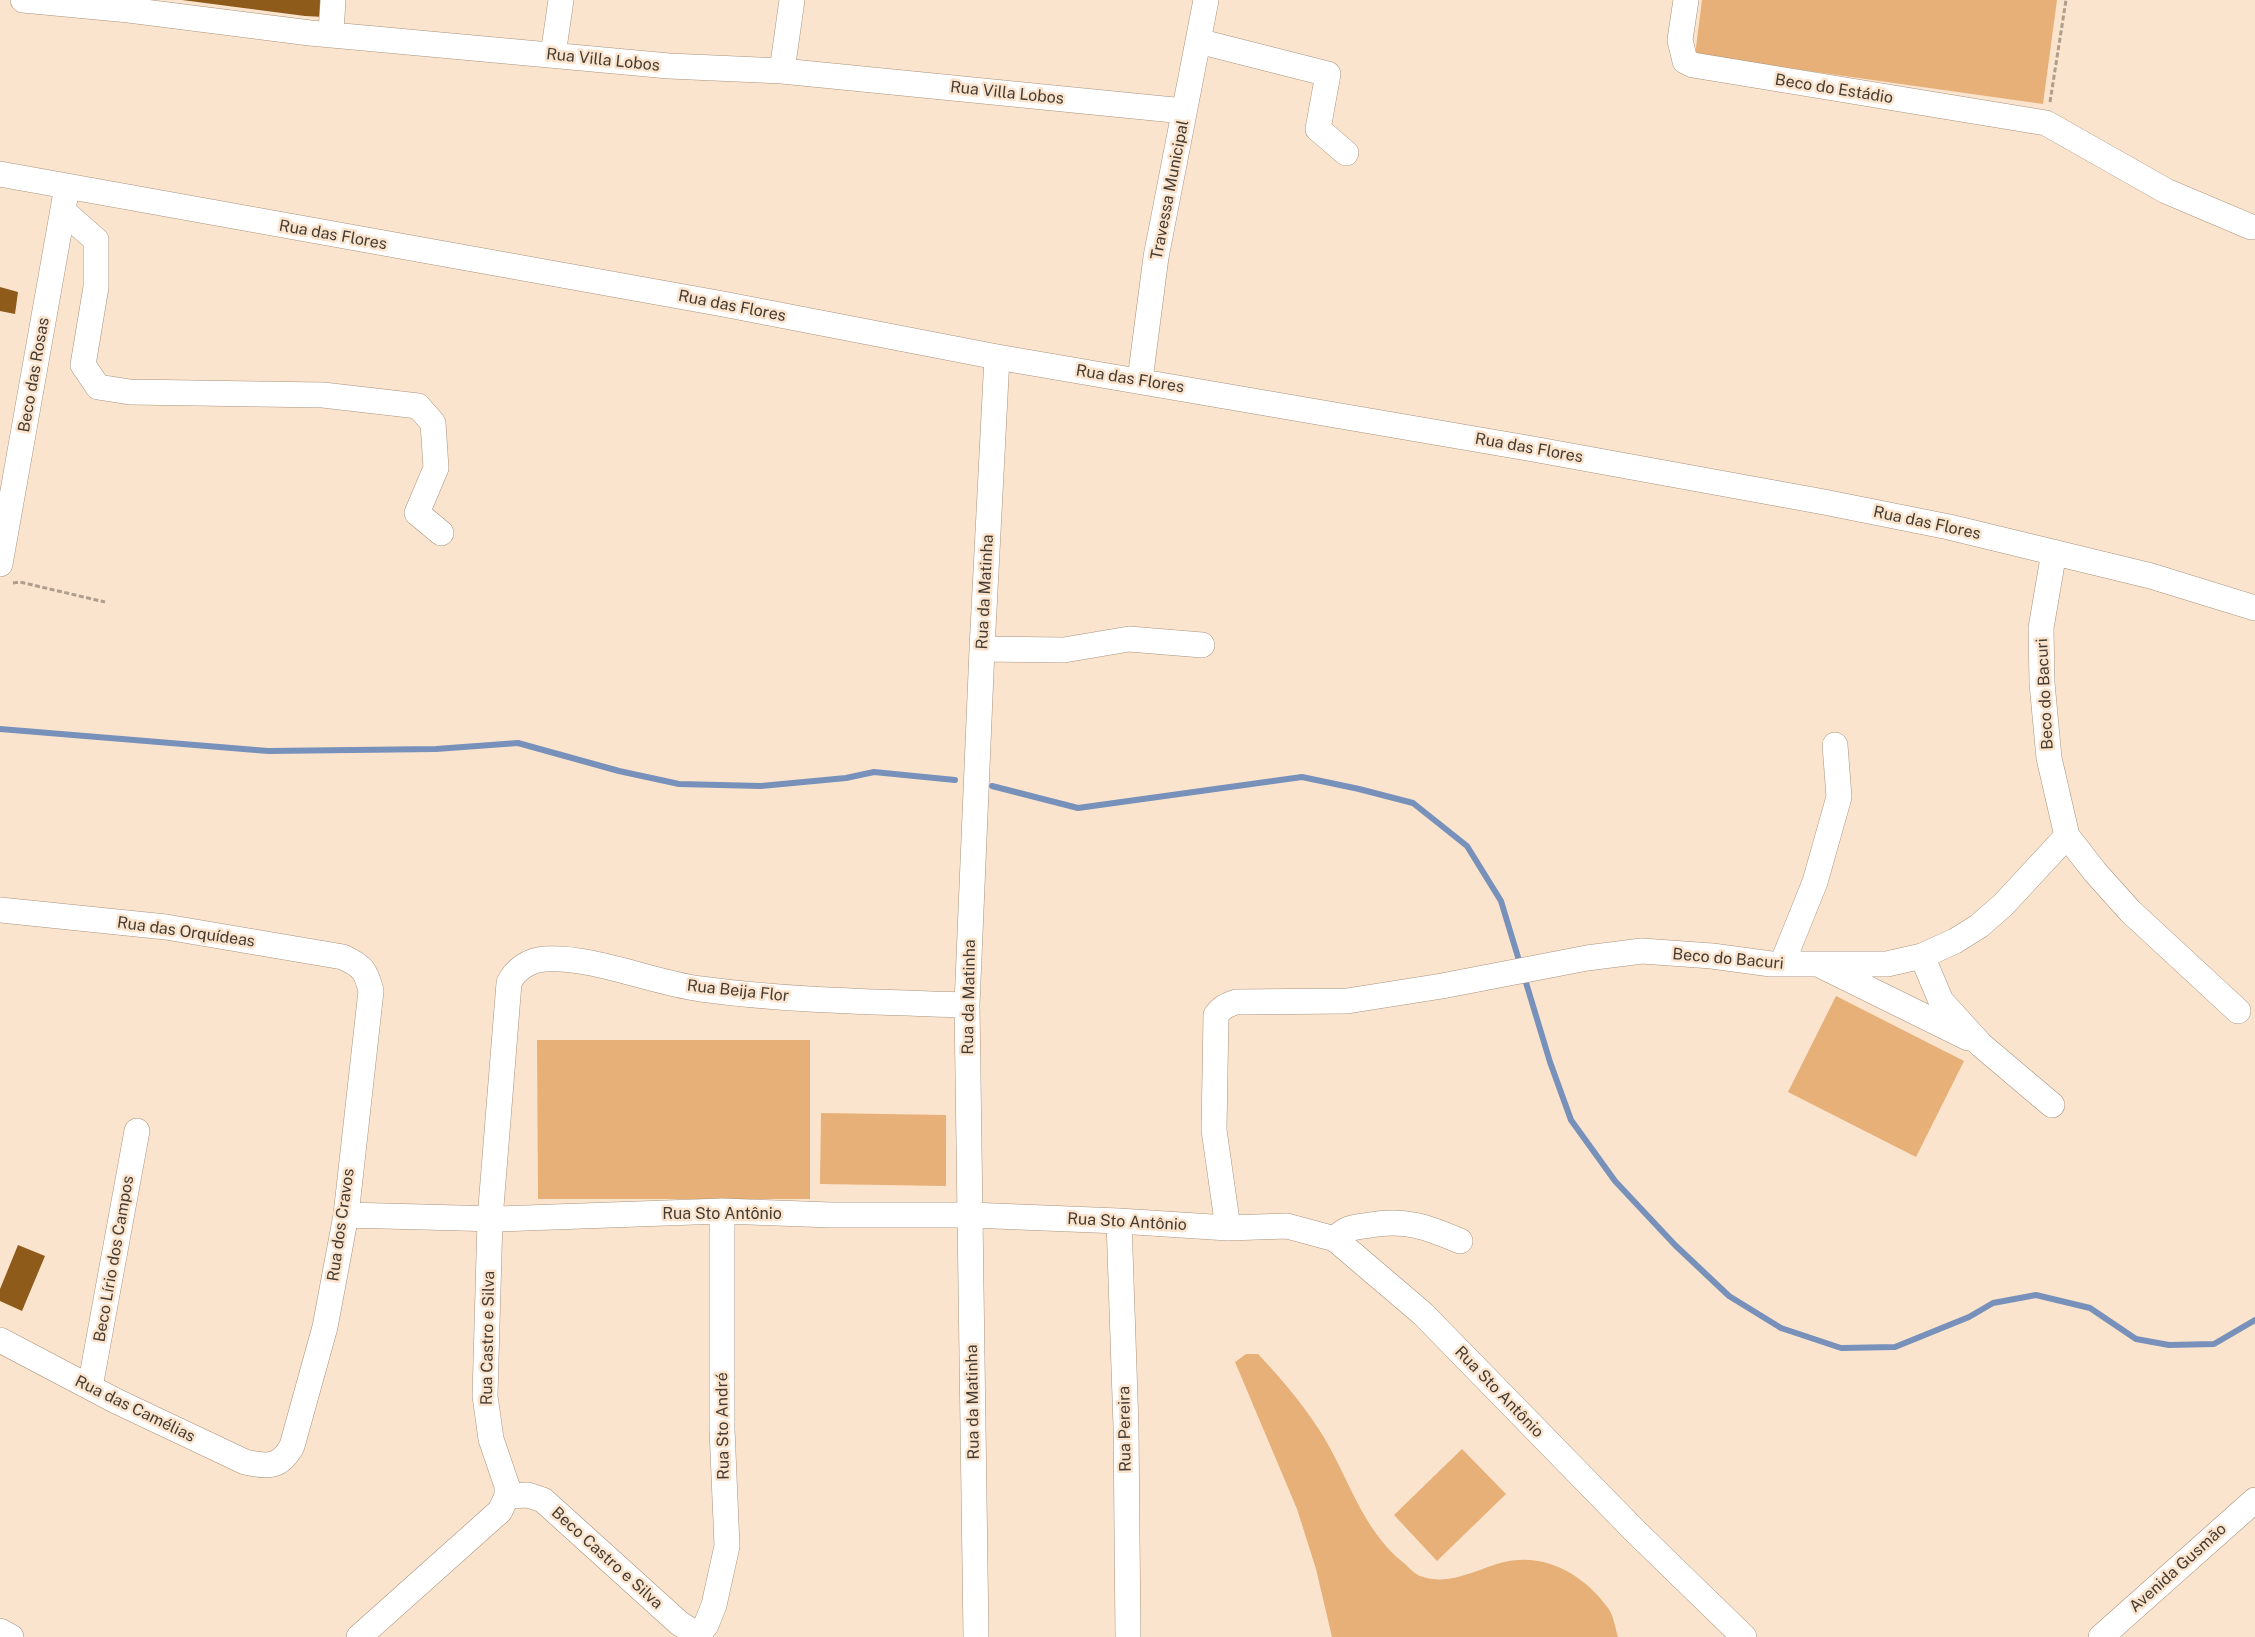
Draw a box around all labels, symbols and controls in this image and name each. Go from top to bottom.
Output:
street label: Rua Villa Lobos [545,44,661,76]
street label: Beco do Estádio [1774,70,1894,108]
street label: Rua Villa Lobos [949,77,1065,109]
street label: Travessa Municipal [1147,119,1193,261]
street label: Rua das Flores [278,216,388,254]
street label: Rua das Flores [677,286,787,326]
street label: Beco das Rosas [14,316,54,434]
street label: Rua das Flores [1075,361,1185,397]
street label: Rua das Flores [1474,429,1584,467]
street label: Rua das Flores [1872,502,1982,544]
street label: Rua da Matinha [972,534,998,650]
street label: Beco do Bacuri [2032,638,2058,750]
street label: Rua das Orquídeas [116,913,256,951]
street label: Rua da Matinha [958,939,980,1055]
street label: Beco do Bacuri [1671,945,1785,973]
street label: Rua Beija Flor [686,976,790,1006]
street label: Rua dos Cravos [324,1167,358,1283]
street label: Beco Lírio dos Campos [90,1174,138,1344]
street label: Rua Sto Antônio [662,1204,782,1224]
street label: Rua Sto Antônio [1067,1209,1187,1235]
street label: Rua Castro e Silva [477,1271,499,1405]
street label: Rua Sto Antônio [1451,1342,1547,1442]
street label: Rua da Matinha [962,1344,984,1460]
street label: Rua das Camélias [72,1372,198,1446]
street label: Rua Sto André [712,1372,734,1480]
street label: Rua Pereira [1115,1386,1135,1472]
street label: Beco Castro e Silva [547,1503,667,1613]
street label: Avenida Gusmão [2126,1519,2230,1617]

